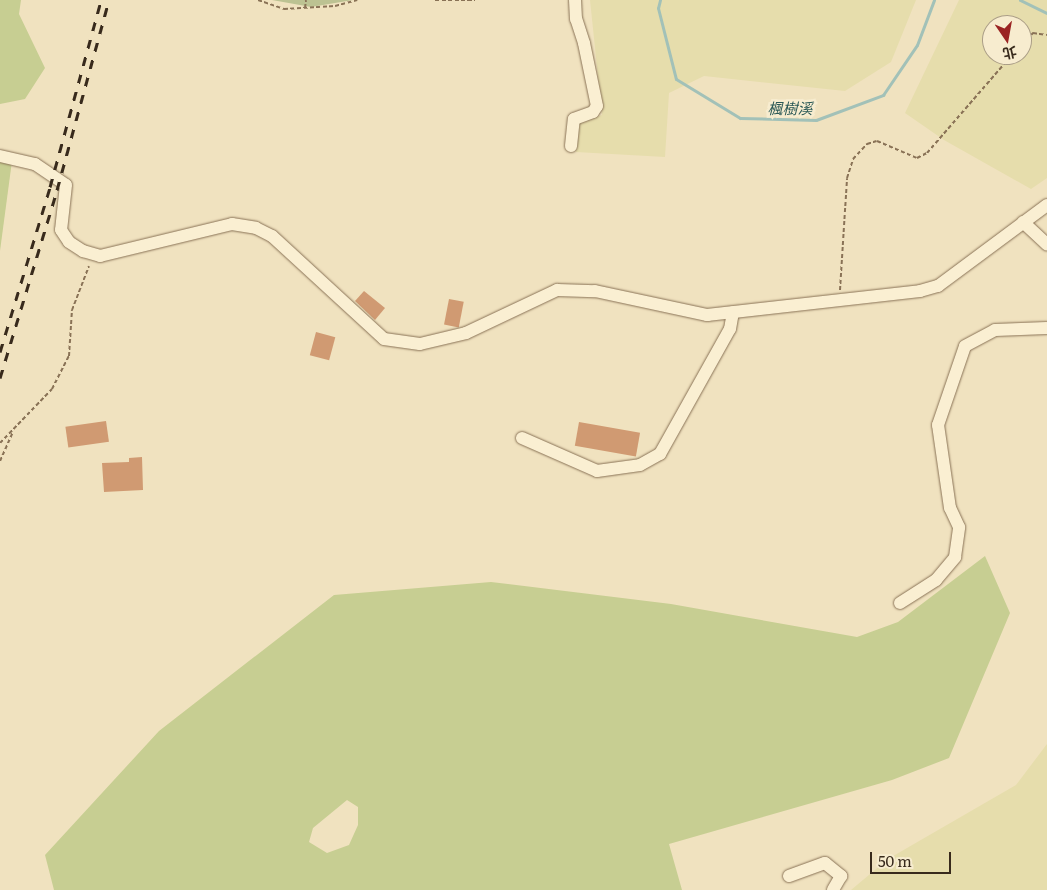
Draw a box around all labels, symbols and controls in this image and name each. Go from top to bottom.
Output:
north arrow [982,15,1032,65]
text: 北 [1001,42,1019,65]
water label: 楓樹溪 [768,99,812,117]
scale bar [872,842,953,874]
text: 50 m [878,849,912,872]

